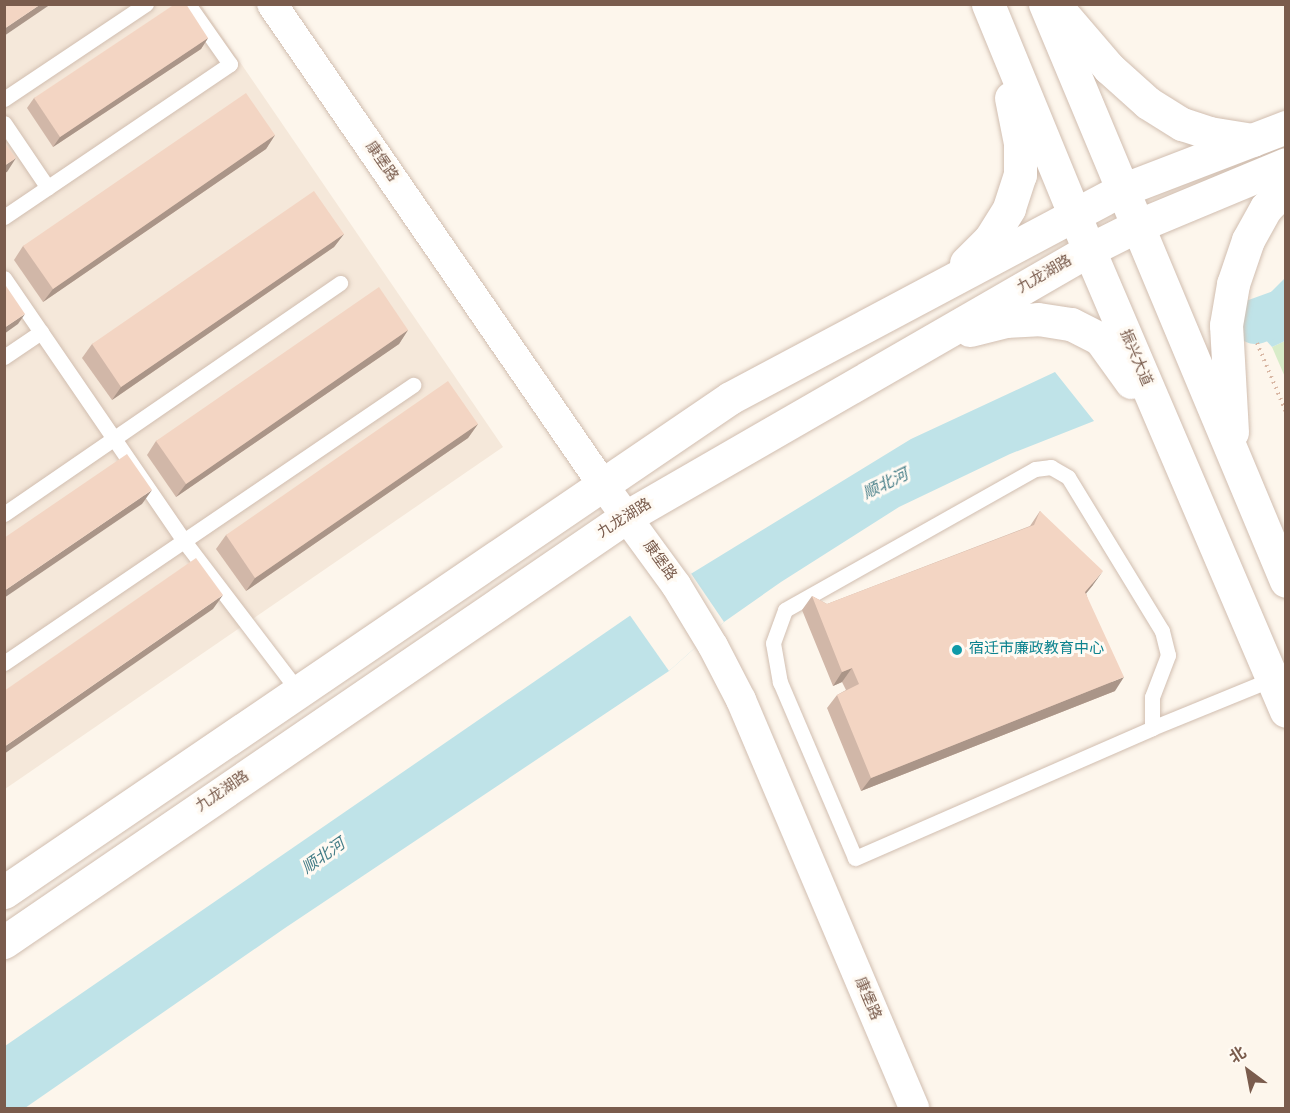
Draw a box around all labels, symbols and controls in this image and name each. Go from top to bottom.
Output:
street label: 康堡路 [361,138,401,186]
street label: 九龙湖路 [1015,252,1075,298]
street label: 振兴大道 [1115,327,1155,389]
water label: 顺北河 [860,466,912,504]
street label: 九龙湖路 [595,495,655,543]
street label: 康堡路 [638,538,680,584]
place label: 宿迁市廉政教育中心 [969,641,1104,659]
marker: 宿迁市廉政教育中心 [950,643,964,657]
street label: 九龙湖路 [193,768,253,816]
water label: 顺北河 [299,835,349,879]
street label: 康堡路 [850,975,884,1023]
north arrow [1218,1041,1278,1101]
text: 北 [1226,1043,1251,1068]

